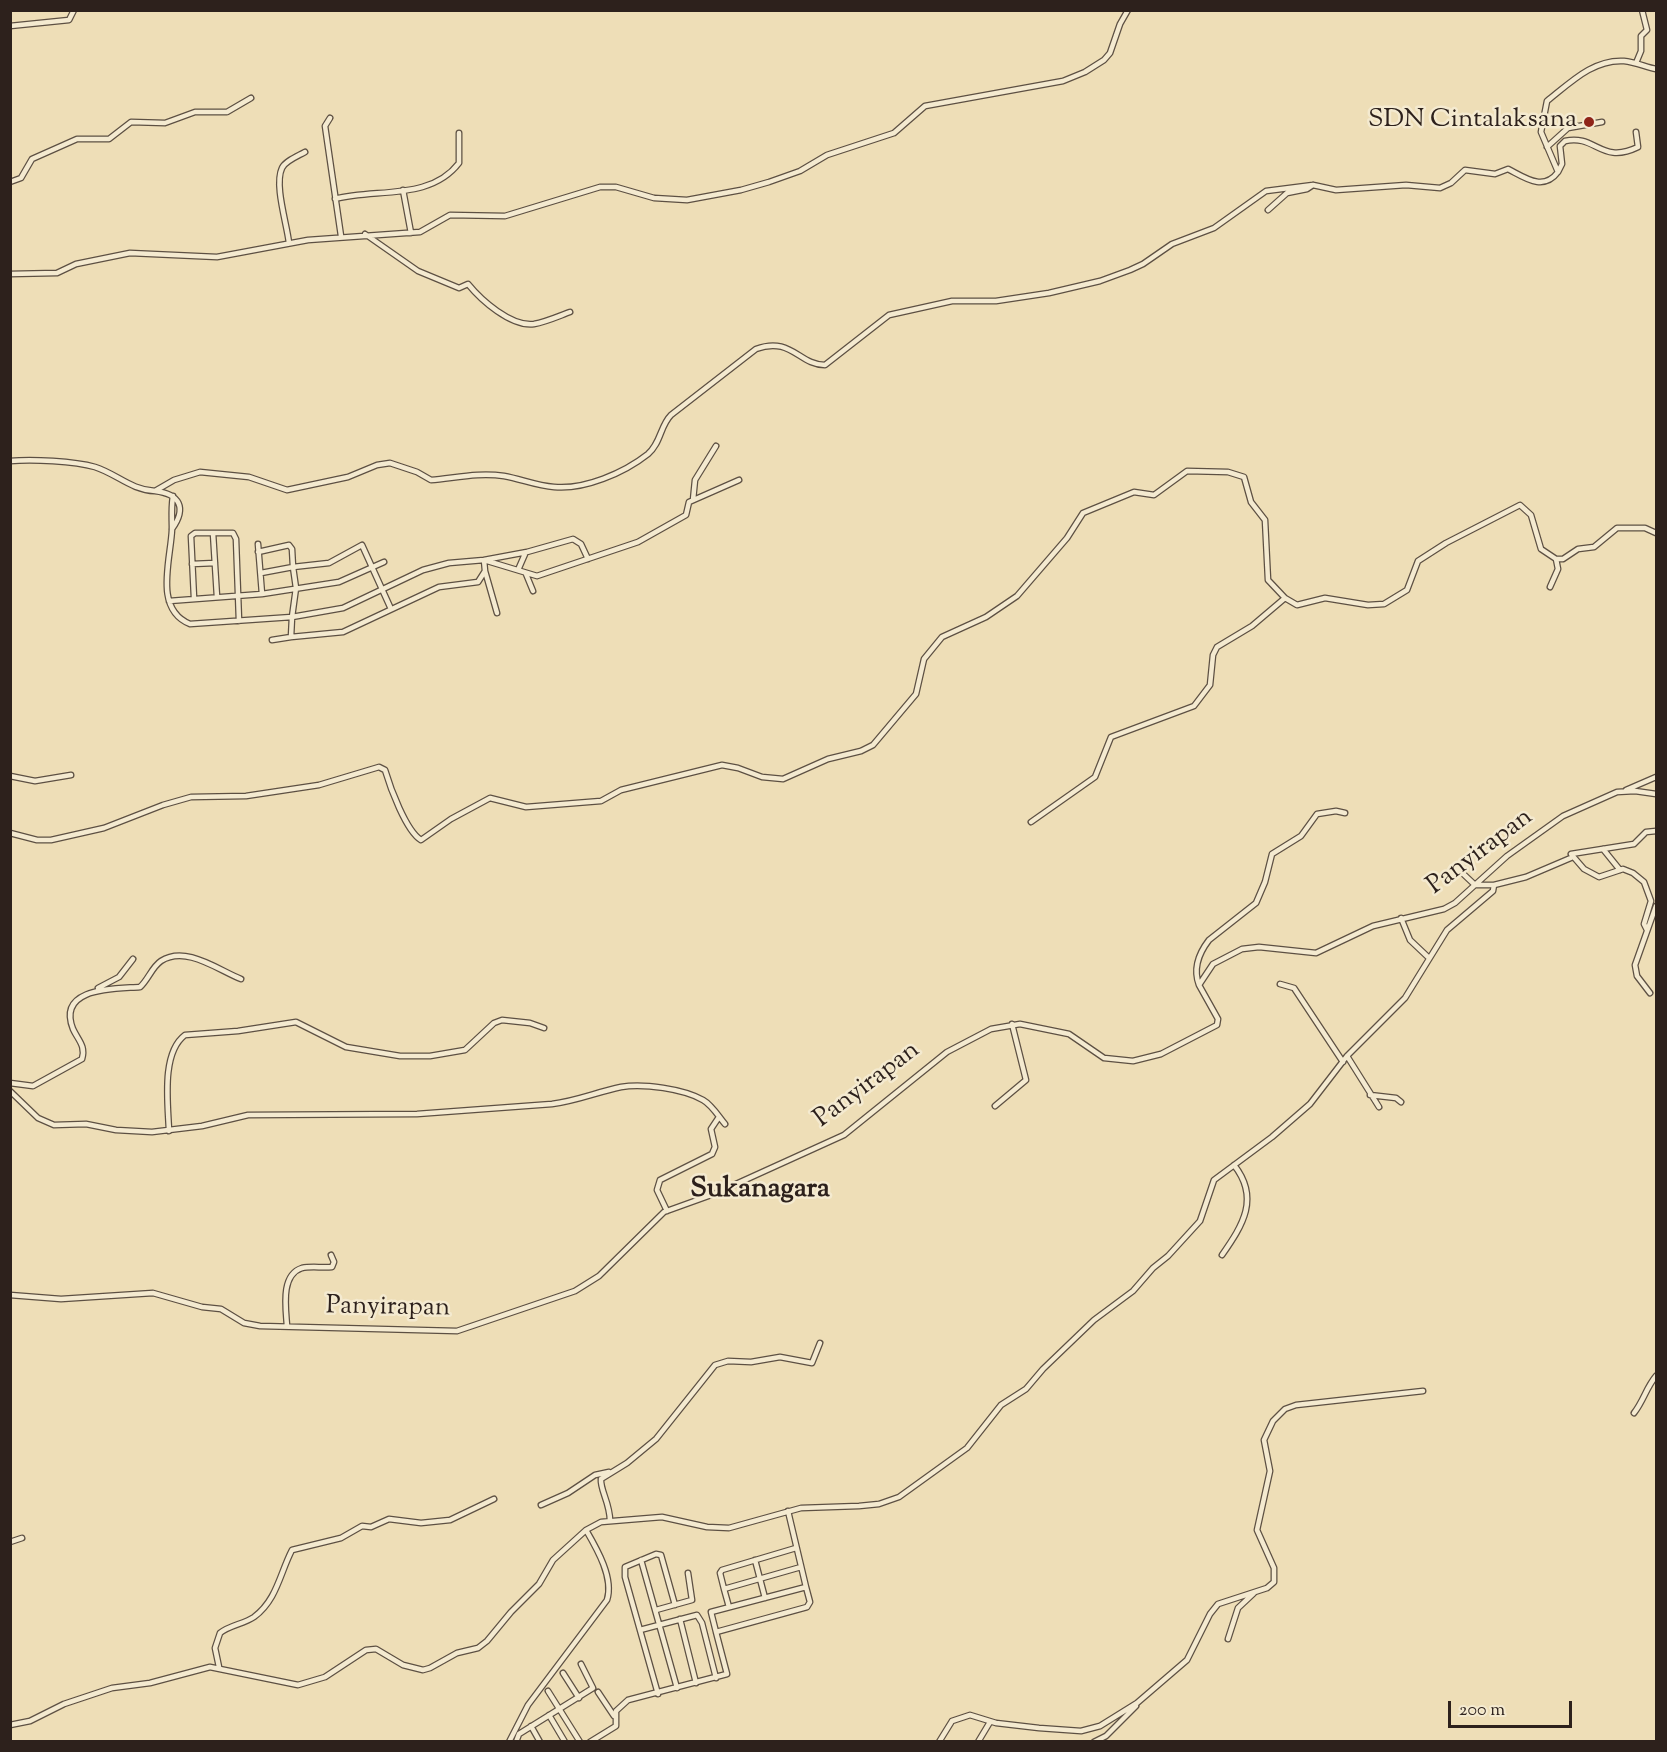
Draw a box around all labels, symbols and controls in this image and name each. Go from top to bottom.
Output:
place label: SDN Cintalaksana [1368,106,1577,138]
marker: SDN Cintalaksana [1582,115,1596,129]
street label: Panyirapan [1422,803,1540,903]
street label: Panyirapan [809,1036,927,1136]
district label: Sukanagara [690,1174,830,1208]
street label: Panyirapan [326,1292,450,1326]
scale bar [1451,1689,1576,1727]
text: 200 m [1459,1698,1505,1724]

